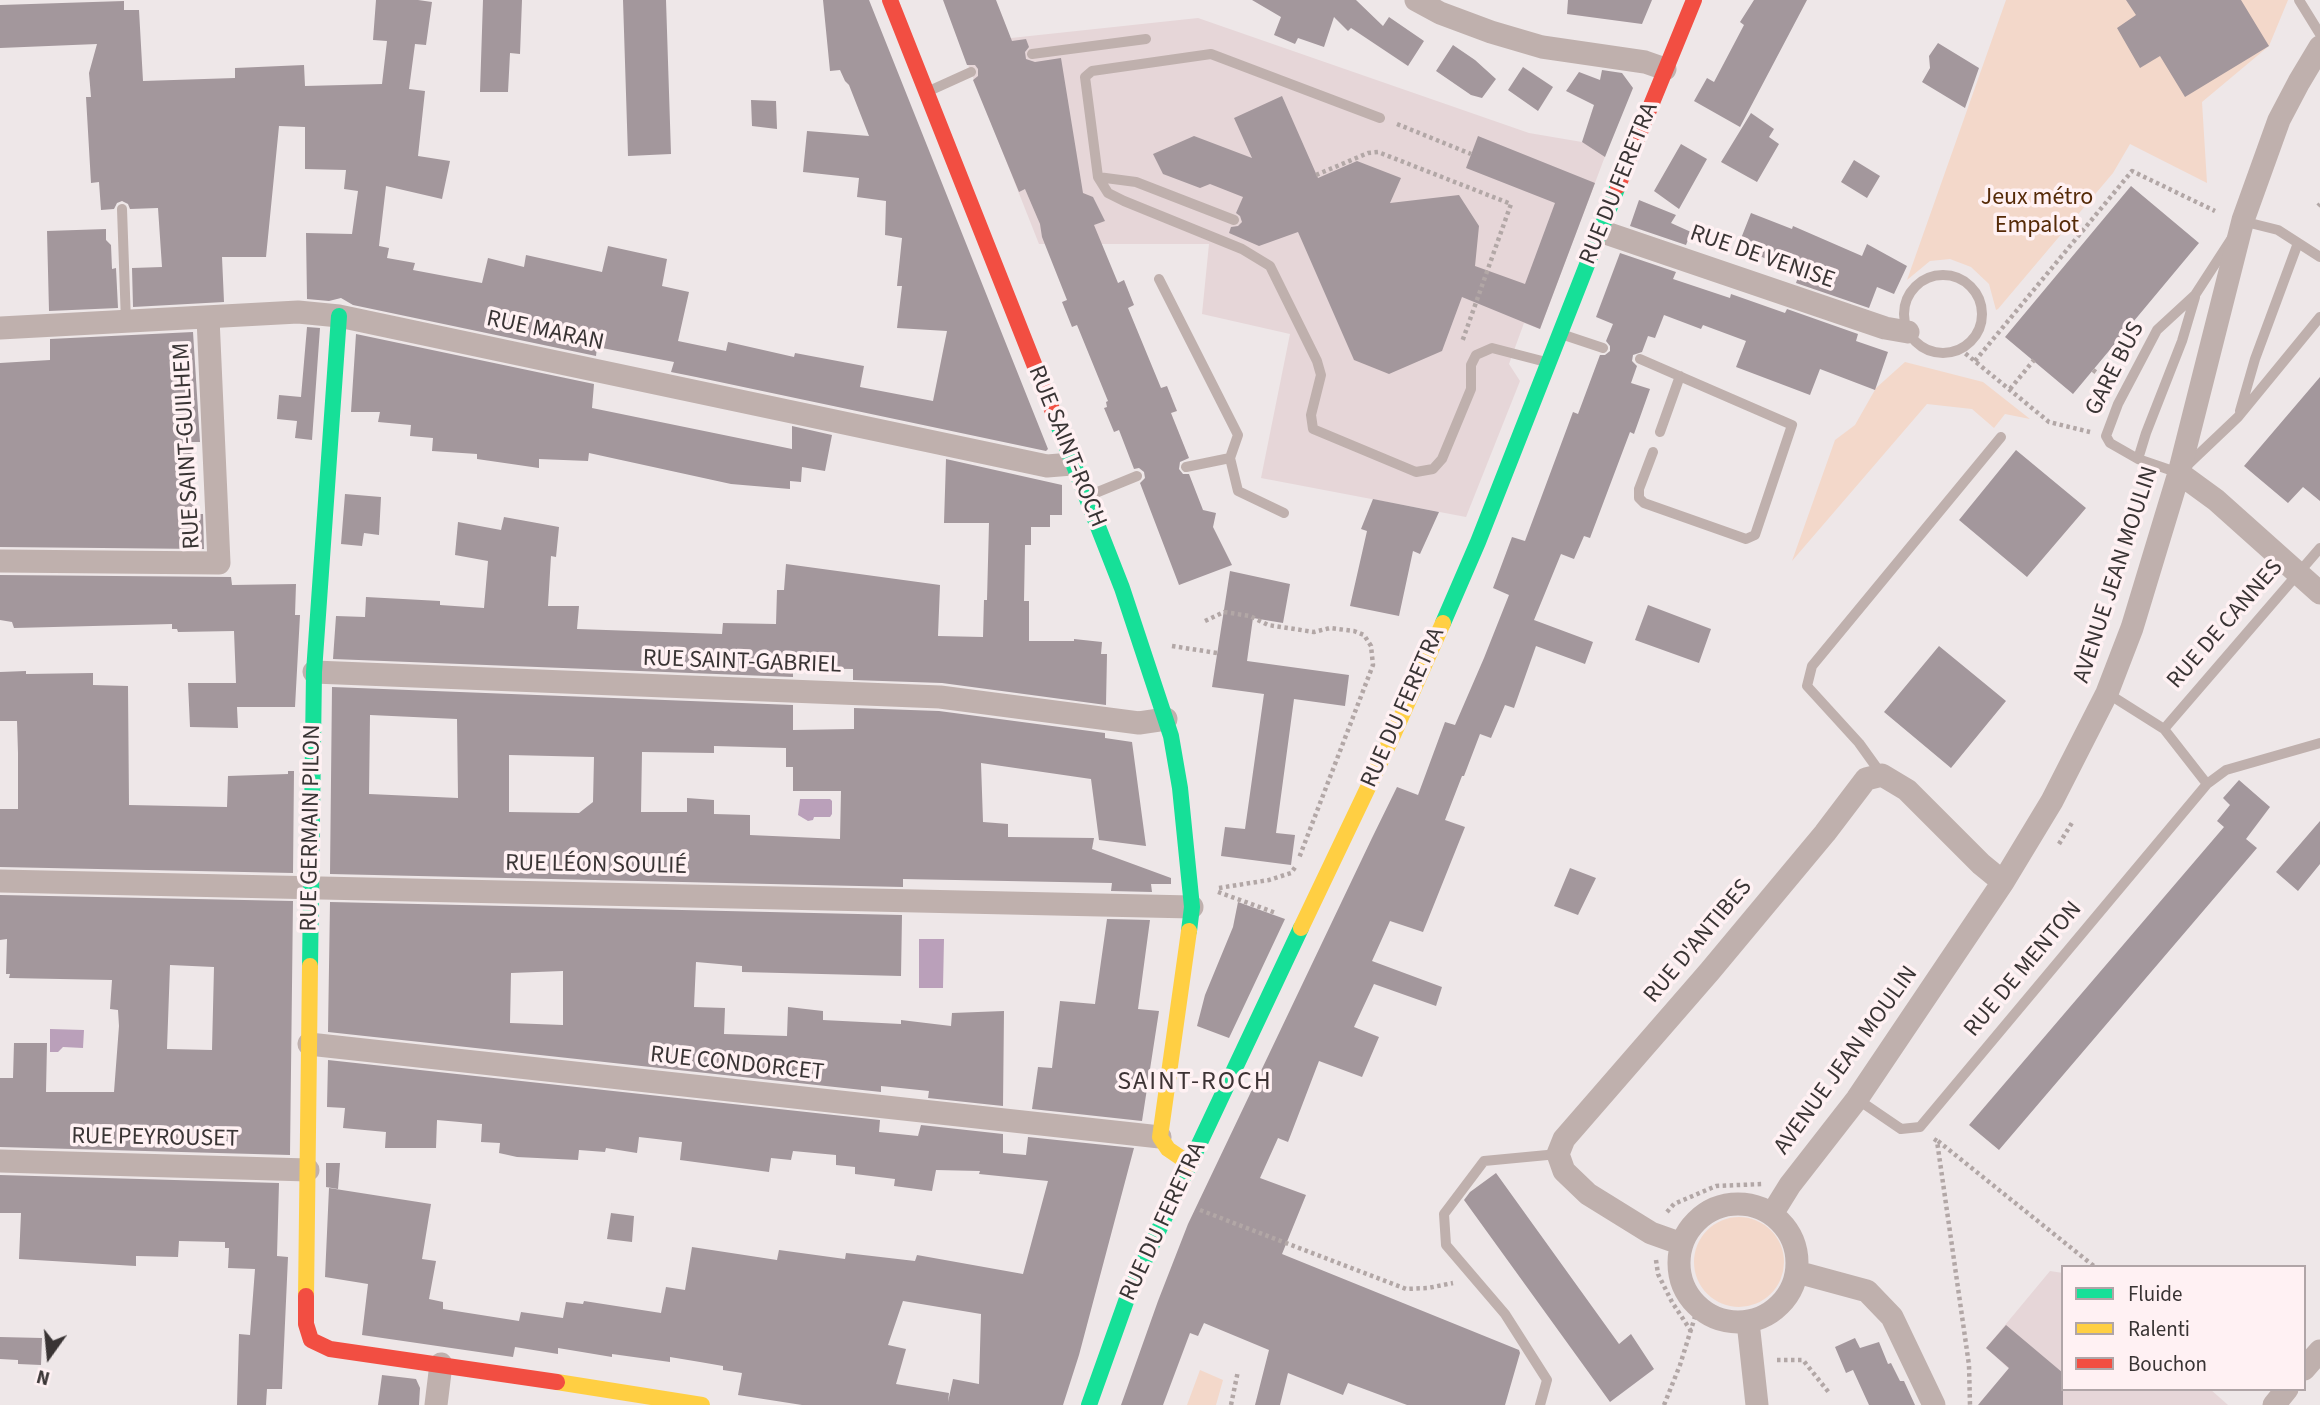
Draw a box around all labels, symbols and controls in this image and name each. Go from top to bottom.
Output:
street label: RUE DU FERETRA [1574,99,1666,269]
park label: Jeux métro Empalot [1981,185,2093,241]
street label: RUE DE VENISE [1686,220,1838,296]
street label: RUE MARAN [484,306,606,358]
street label: GARE BUS [2080,317,2152,421]
street label: RUE SAINT-GUILHEM [168,342,208,550]
street label: RUE SAINT-ROCH [1020,362,1112,532]
street label: AVENUE JEAN MOULIN [2068,463,2166,687]
street label: RUE DE CANNES [2162,554,2290,696]
street label: RUE DU FERETRA [1356,624,1452,792]
street label: RUE SAINT-GABRIEL [642,645,842,681]
street label: RUE GERMAIN PILON [296,724,328,932]
street label: RUE LÉON SOULIÉ [505,850,687,882]
street label: RUE D'ANTIBES [1639,874,1759,1010]
street label: RUE DE MENTON [1959,896,2089,1044]
street label: AVENUE JEAN MOULIN [1769,961,1925,1161]
street label: RUE CONDORCET [649,1042,825,1088]
district label: SAINT-ROCH [1118,1067,1272,1099]
street label: RUE PEYROUSET [71,1123,239,1155]
street label: RUE DU FERETRA [1115,1138,1213,1306]
legend [2061,1265,2306,1391]
text: Fluide [2128,1279,2182,1309]
text: Ralenti [2128,1314,2190,1344]
north arrow [14,1321,84,1391]
text: Bouchon [2128,1349,2207,1379]
text: N [34,1362,53,1391]

